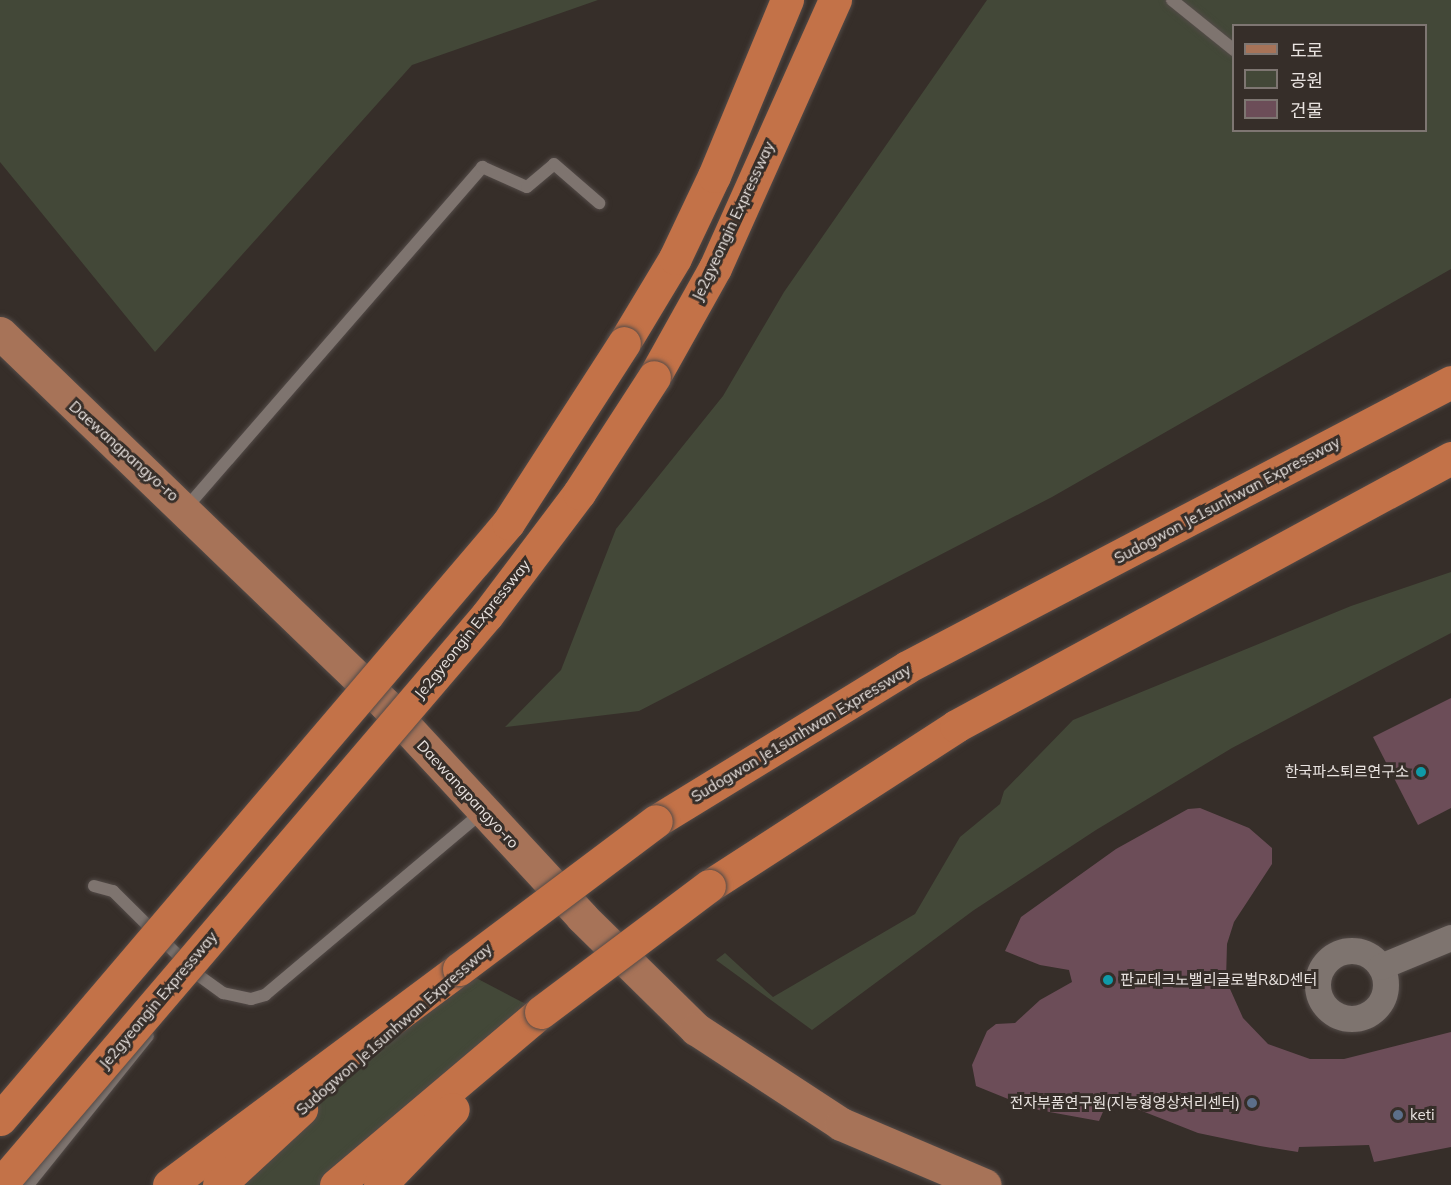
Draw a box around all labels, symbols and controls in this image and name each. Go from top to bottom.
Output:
legend [1232,24,1427,132]
text: 도로 [1290,39,1323,62]
text: 공원 [1290,69,1323,92]
text: 건물 [1290,99,1323,122]
street label: Je2gyeongin Expressway [688,138,778,304]
street label: Daewangpangyo-ro [66,397,182,505]
street label: Sudogwon Je1sunhwan Expressway [1111,433,1343,567]
street label: Je2gyeongin Expressway [410,556,534,702]
street label: Sudogwon Je1sunhwan Expressway [688,660,914,806]
street label: Daewangpangyo-ro [413,736,523,852]
place label: 한국파스퇴르연구소 [1285,763,1409,781]
marker: 한국파스퇴르연구소 [1414,765,1428,779]
street label: Je2gyeongin Expressway [95,928,221,1072]
street label: Sudogwon Je1sunhwan Expressway [293,939,495,1119]
place label: 판교테크노밸리글로벌R&D센터 [1120,971,1317,989]
marker: 판교테크노밸리글로벌R&D센터 [1101,973,1115,987]
place label: 전자부품연구원(지능형영상처리센터) [1010,1094,1240,1112]
marker: 전자부품연구원(지능형영상처리센터) [1245,1096,1259,1110]
place label: keti [1410,1106,1435,1124]
marker: keti [1391,1108,1405,1122]

